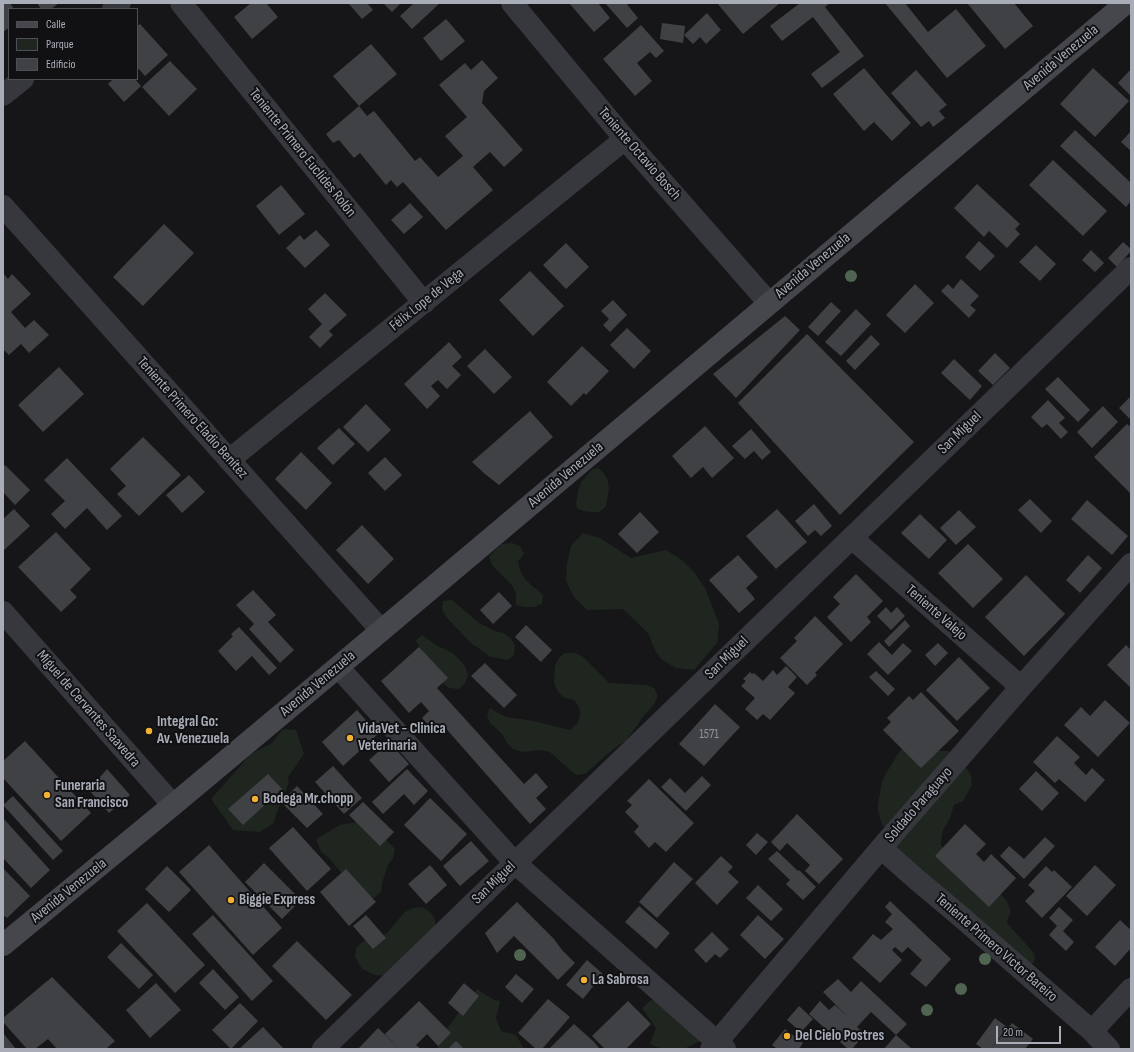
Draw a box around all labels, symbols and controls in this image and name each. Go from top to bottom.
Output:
legend [8,8,138,80]
text: Calle [46,17,66,32]
street label: Avenida Venezuela [1020,21,1102,95]
text: Parque [46,37,74,52]
text: Edificio [46,57,75,72]
street label: Teniente Primero Euclides Rolón [245,85,359,221]
street label: Teniente Octavio Bosch [594,104,684,204]
street label: Avenida Venezuela [772,229,854,303]
street label: Félix Lope de Vega [386,265,468,335]
street label: Teniente Primero Eladio Benítez [133,353,251,483]
street label: San Miguel [934,408,986,458]
street label: Avenida Venezuela [525,438,607,512]
street label: Teniente Valejo [902,581,970,645]
street label: San Miguel [701,633,753,683]
street label: Miguel de Cervantes Saavedra [32,647,144,771]
street label: Avenida Venezuela [277,647,359,721]
place label: Integral Go: Av. Venezuela [157,713,229,748]
place label: VidaVet - Clinica Veterinaria [358,720,446,755]
marker: Integral Go: Av. Venezuela [144,726,154,736]
house number: 1571 [699,727,719,743]
marker: VidaVet - Clinica Veterinaria [345,733,355,743]
street label: Soldado Paraguayo [881,764,957,846]
place label: Funeraria San Francisco [55,777,128,812]
marker: Funeraria San Francisco [42,790,52,800]
place label: Bodega Mr.chopp [263,790,353,808]
marker: Bodega Mr.chopp [250,794,260,804]
street label: Avenida Venezuela [27,855,111,927]
street label: San Miguel [468,858,520,908]
street label: Teniente Primero Victor Bareiro [931,890,1061,1006]
place label: Biggie Express [239,891,315,909]
marker: Biggie Express [226,895,236,905]
place label: La Sabrosa [592,971,649,989]
marker: La Sabrosa [579,975,589,985]
scale bar [998,1018,1063,1044]
text: 20 m [1003,1025,1023,1040]
place label: Del Cielo Postres [795,1027,884,1045]
marker: Del Cielo Postres [782,1031,792,1041]

